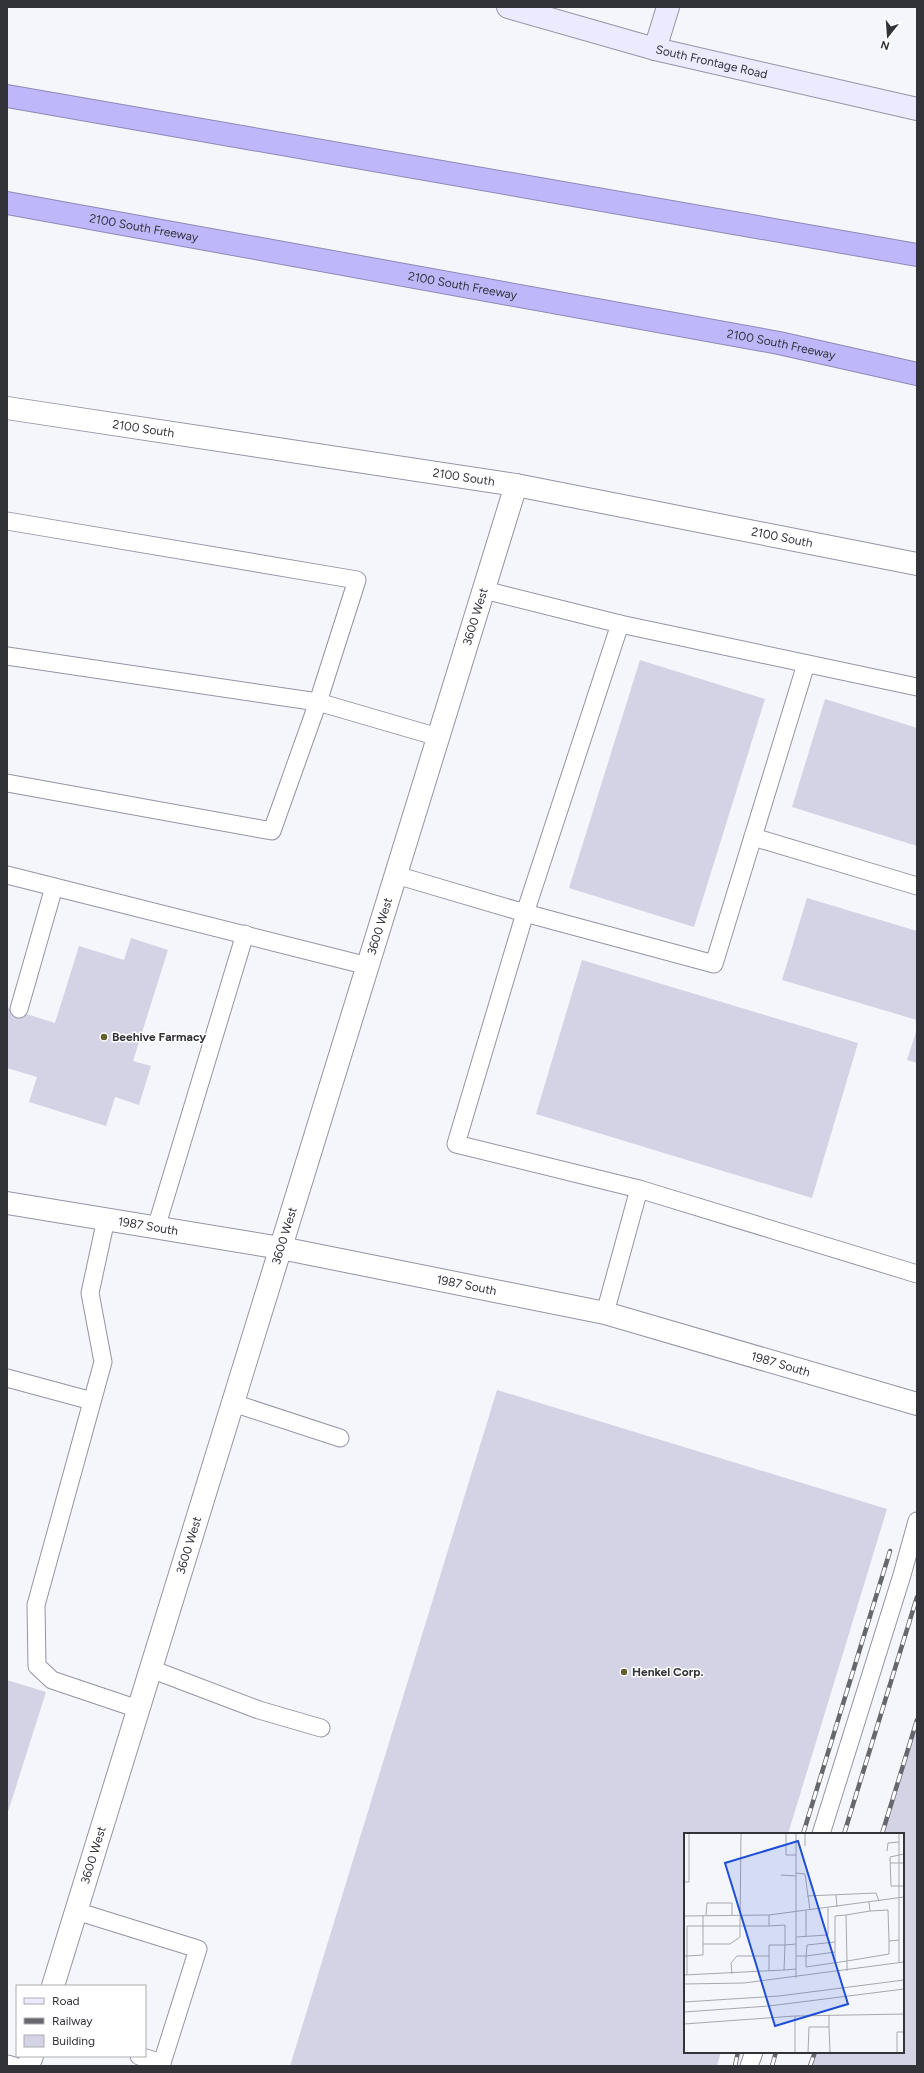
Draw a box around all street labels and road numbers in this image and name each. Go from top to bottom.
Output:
street label: South Frontage Road [654,42,769,82]
street label: 2100 South Freeway [88,211,200,245]
street label: 2100 South Freeway [407,269,519,302]
street label: 2100 South Freeway [726,327,837,363]
street label: 2100 South [112,417,176,440]
street label: 2100 South [432,466,496,489]
street label: 2100 South [750,525,814,550]
street label: 3600 West [460,586,491,647]
street label: 3600 West [364,895,395,957]
street label: 3600 West [269,1205,300,1266]
street label: 1987 South [117,1214,180,1238]
street label: 1987 South [435,1272,498,1298]
street label: 1987 South [749,1349,812,1380]
street label: 3600 West [173,1515,204,1576]
street label: 3600 West [78,1824,109,1886]

